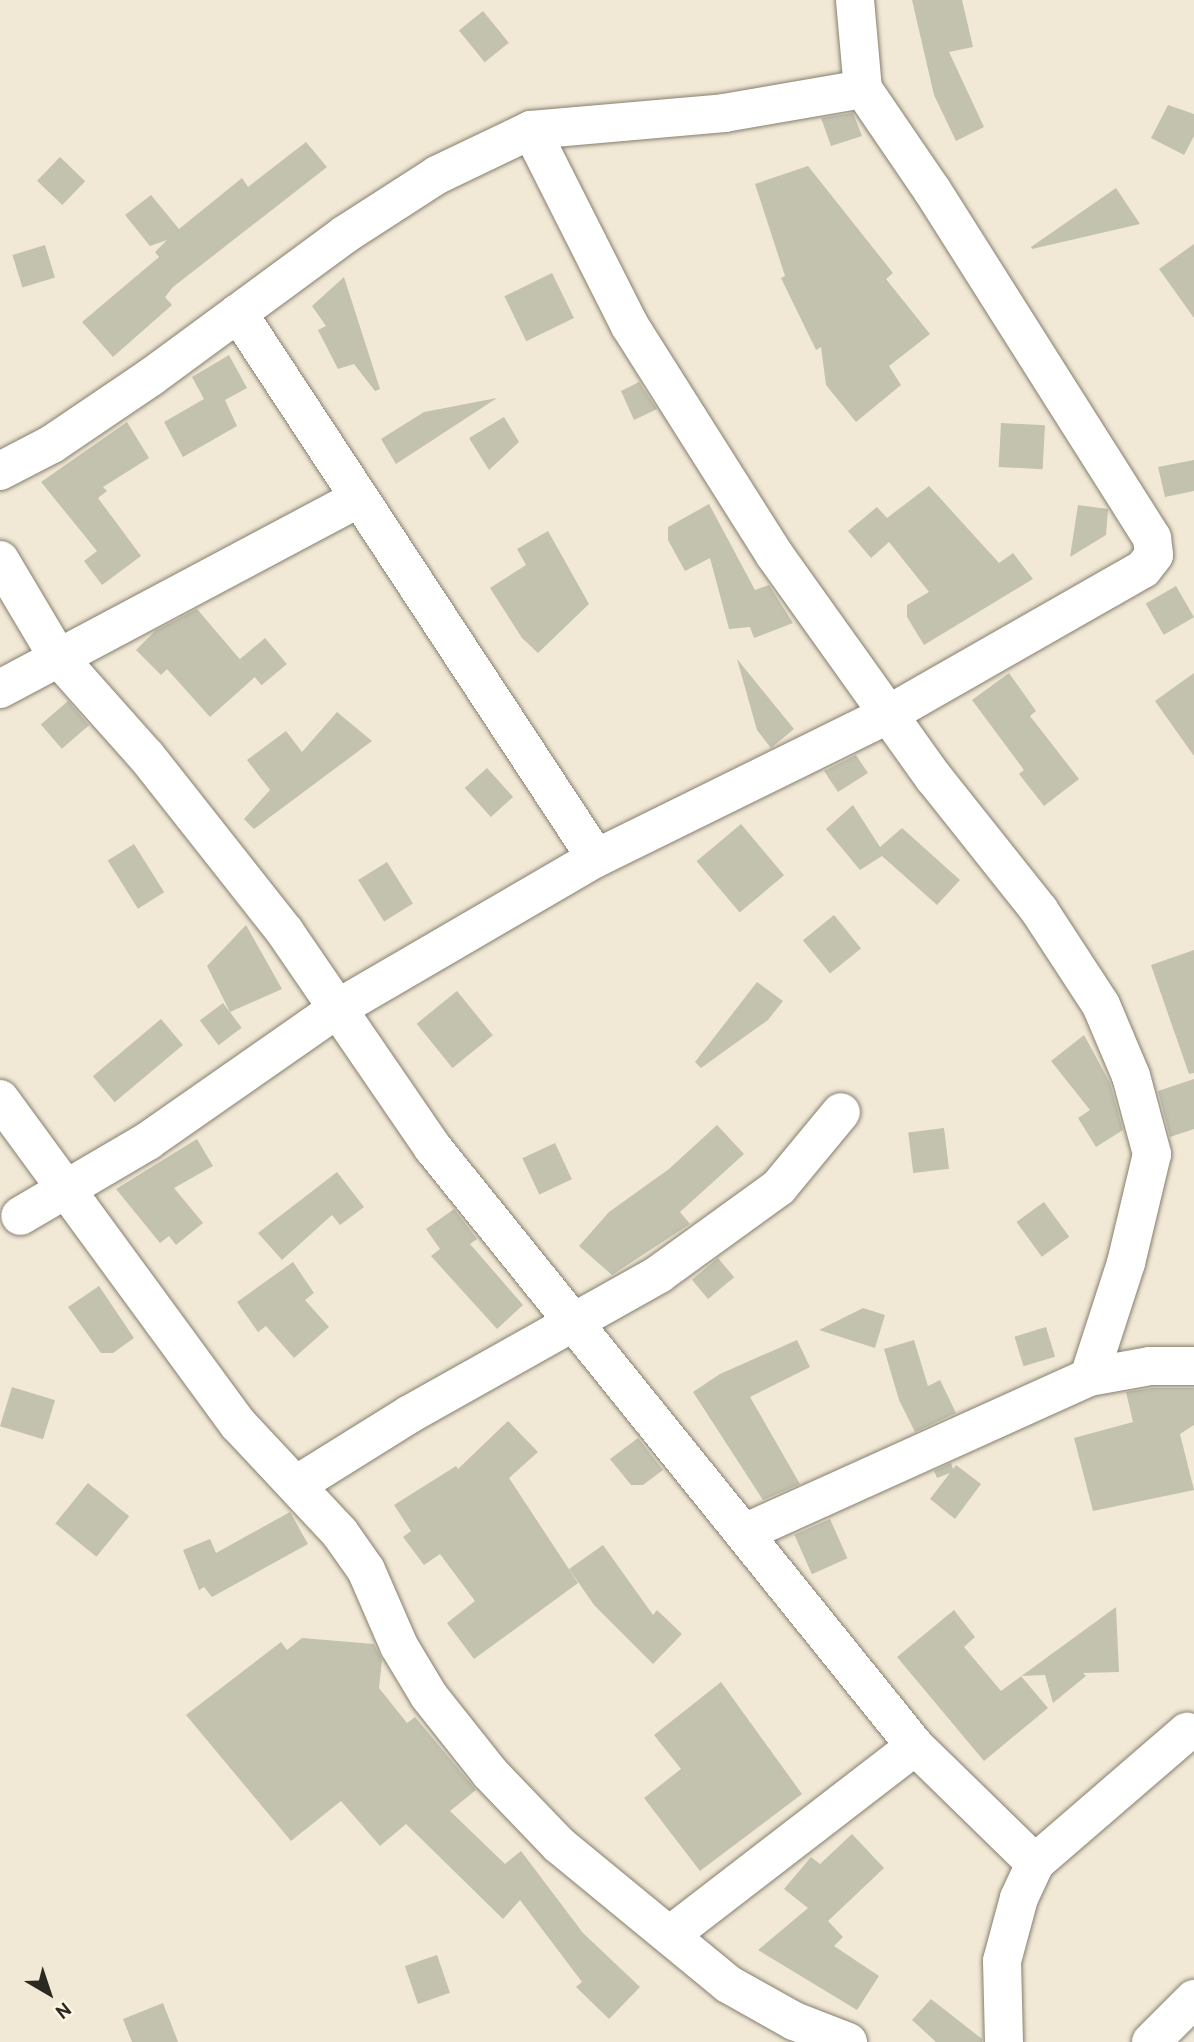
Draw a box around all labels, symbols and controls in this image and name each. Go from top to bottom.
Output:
north arrow [14,1958,84,2028]
text: N [49,1996,75,2023]

